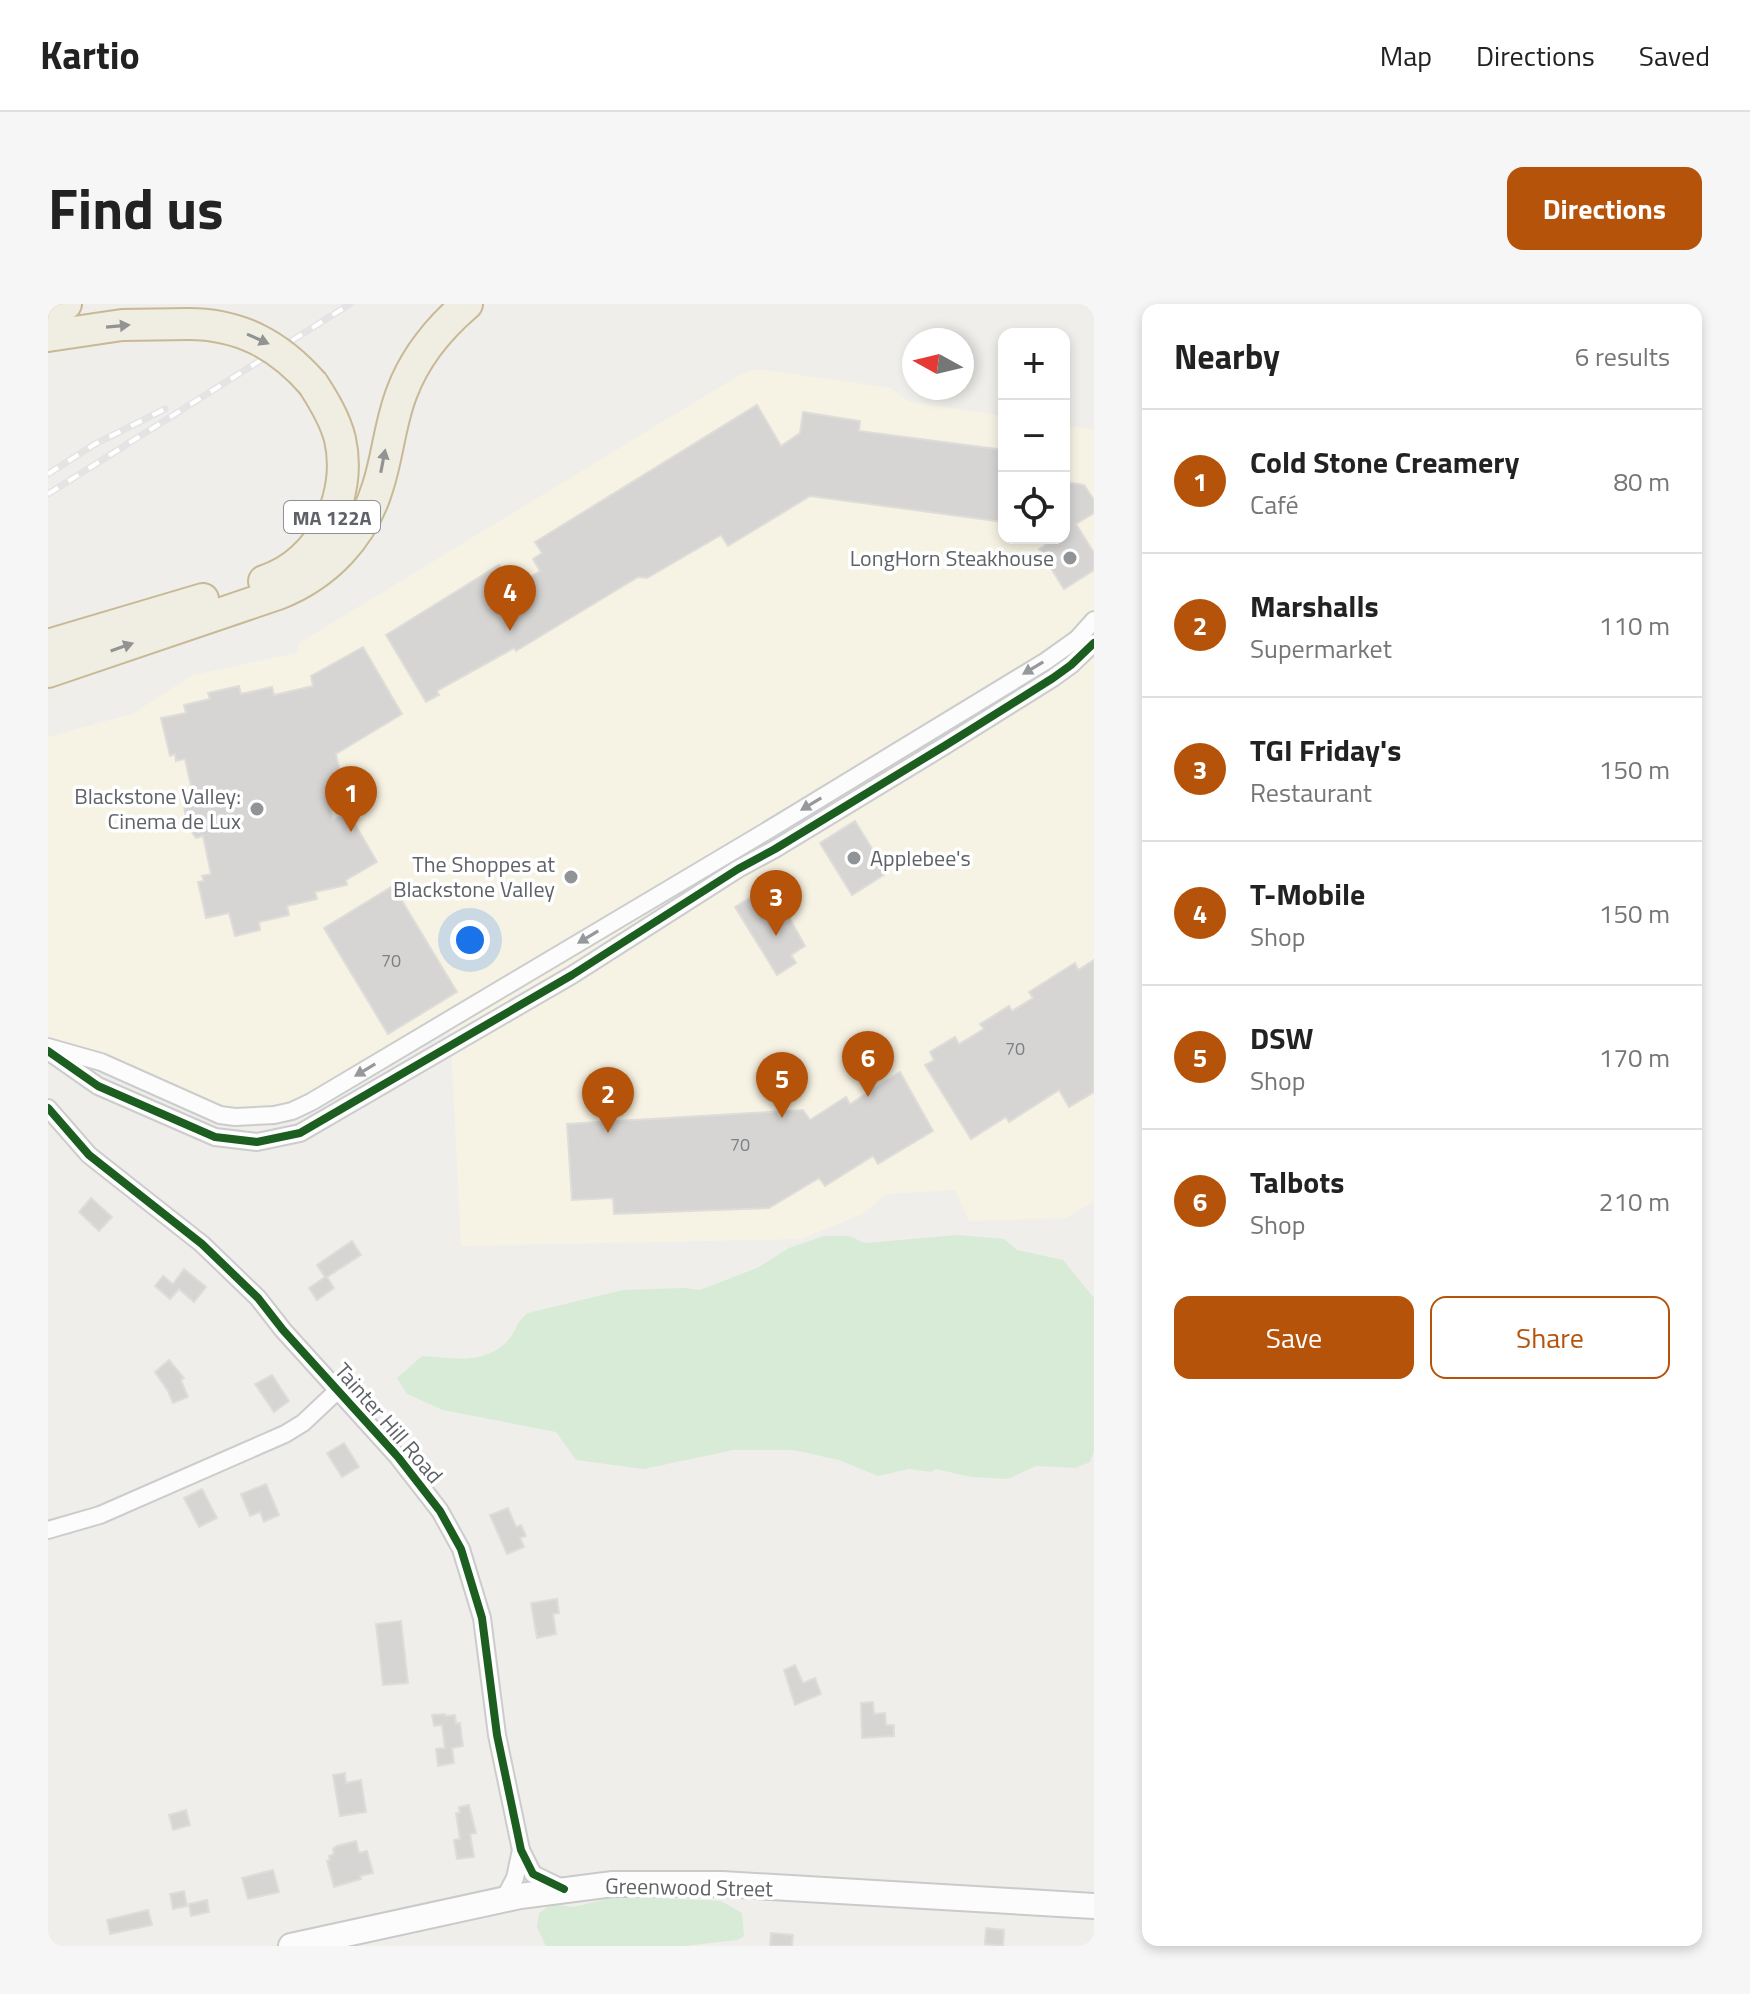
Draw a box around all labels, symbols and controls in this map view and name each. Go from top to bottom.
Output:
text: Kartio [40,26,140,84]
text: Map [1380,34,1432,77]
text: Directions [1476,34,1595,77]
text: Saved [1639,34,1710,77]
text: Find us [48,166,224,251]
button: Directions [1507,167,1702,250]
one-way arrow [105,319,130,332]
north arrow [902,328,974,400]
map controls [998,328,1070,544]
button: + [998,328,1070,400]
text: Nearby [1174,330,1280,382]
one-way arrow [246,332,269,345]
text: 6 results [1575,337,1670,376]
button: − [998,400,1070,472]
text: Cold Stone Creamery [1250,439,1519,485]
one-way arrow [378,448,390,473]
text: 1 [1193,462,1207,501]
text: 80 m [1613,462,1670,501]
button: locate [998,472,1070,544]
text: Café [1250,485,1299,524]
road number: MA 122A [284,501,380,533]
place label: LongHorn Steakhouse [850,541,1054,575]
marker: LongHorn Steakhouse [1061,549,1079,567]
pin: 4 [484,565,536,631]
text: Marshalls [1250,583,1379,629]
text: 2 [1193,606,1207,645]
text: 110 m [1599,606,1670,645]
text: Supermarket [1250,629,1392,668]
one-way arrow [110,641,134,653]
one-way arrow [1022,661,1044,675]
text: TGI Friday's [1250,727,1401,773]
text: 3 [1193,750,1207,789]
text: 150 m [1599,750,1670,789]
pin: 1 [325,766,377,832]
text: Restaurant [1250,773,1372,812]
place label: Blackstone Valley: Cinema de Lux [74,779,241,838]
one-way arrow [800,796,822,810]
marker: Blackstone Valley: Cinema de Lux [248,800,266,818]
place label: Applebee's [870,841,971,875]
place label: The Shoppes at Blackstone Valley [393,847,555,906]
marker: Applebee's [845,849,863,867]
marker: The Shoppes at Blackstone Valley [562,868,580,886]
pin: 3 [750,870,802,936]
text: T-Mobile [1250,871,1365,917]
text: 4 [1193,894,1207,933]
text: 150 m [1599,894,1670,933]
text: Shop [1250,917,1305,956]
your location [450,920,490,960]
one-way arrow [577,930,599,944]
house number: 70 [381,947,401,974]
text: DSW [1250,1015,1313,1061]
pin: 6 [842,1031,894,1097]
house number: 70 [1005,1035,1025,1062]
text: 5 [1193,1038,1207,1077]
text: 170 m [1599,1038,1670,1077]
pin: 5 [756,1052,808,1118]
text: Shop [1250,1061,1305,1100]
one-way arrow [354,1063,376,1077]
pin: 2 [582,1067,634,1133]
house number: 70 [730,1131,750,1158]
text: Talbots [1250,1159,1344,1205]
text: 6 [1193,1182,1207,1221]
text: 210 m [1599,1182,1670,1221]
text: Shop [1250,1205,1305,1244]
button: Save [1174,1296,1414,1379]
button: Share [1430,1296,1670,1379]
street label: Tainter Hill Road [327,1355,451,1491]
street label: Greenwood Street [605,1869,774,1905]

